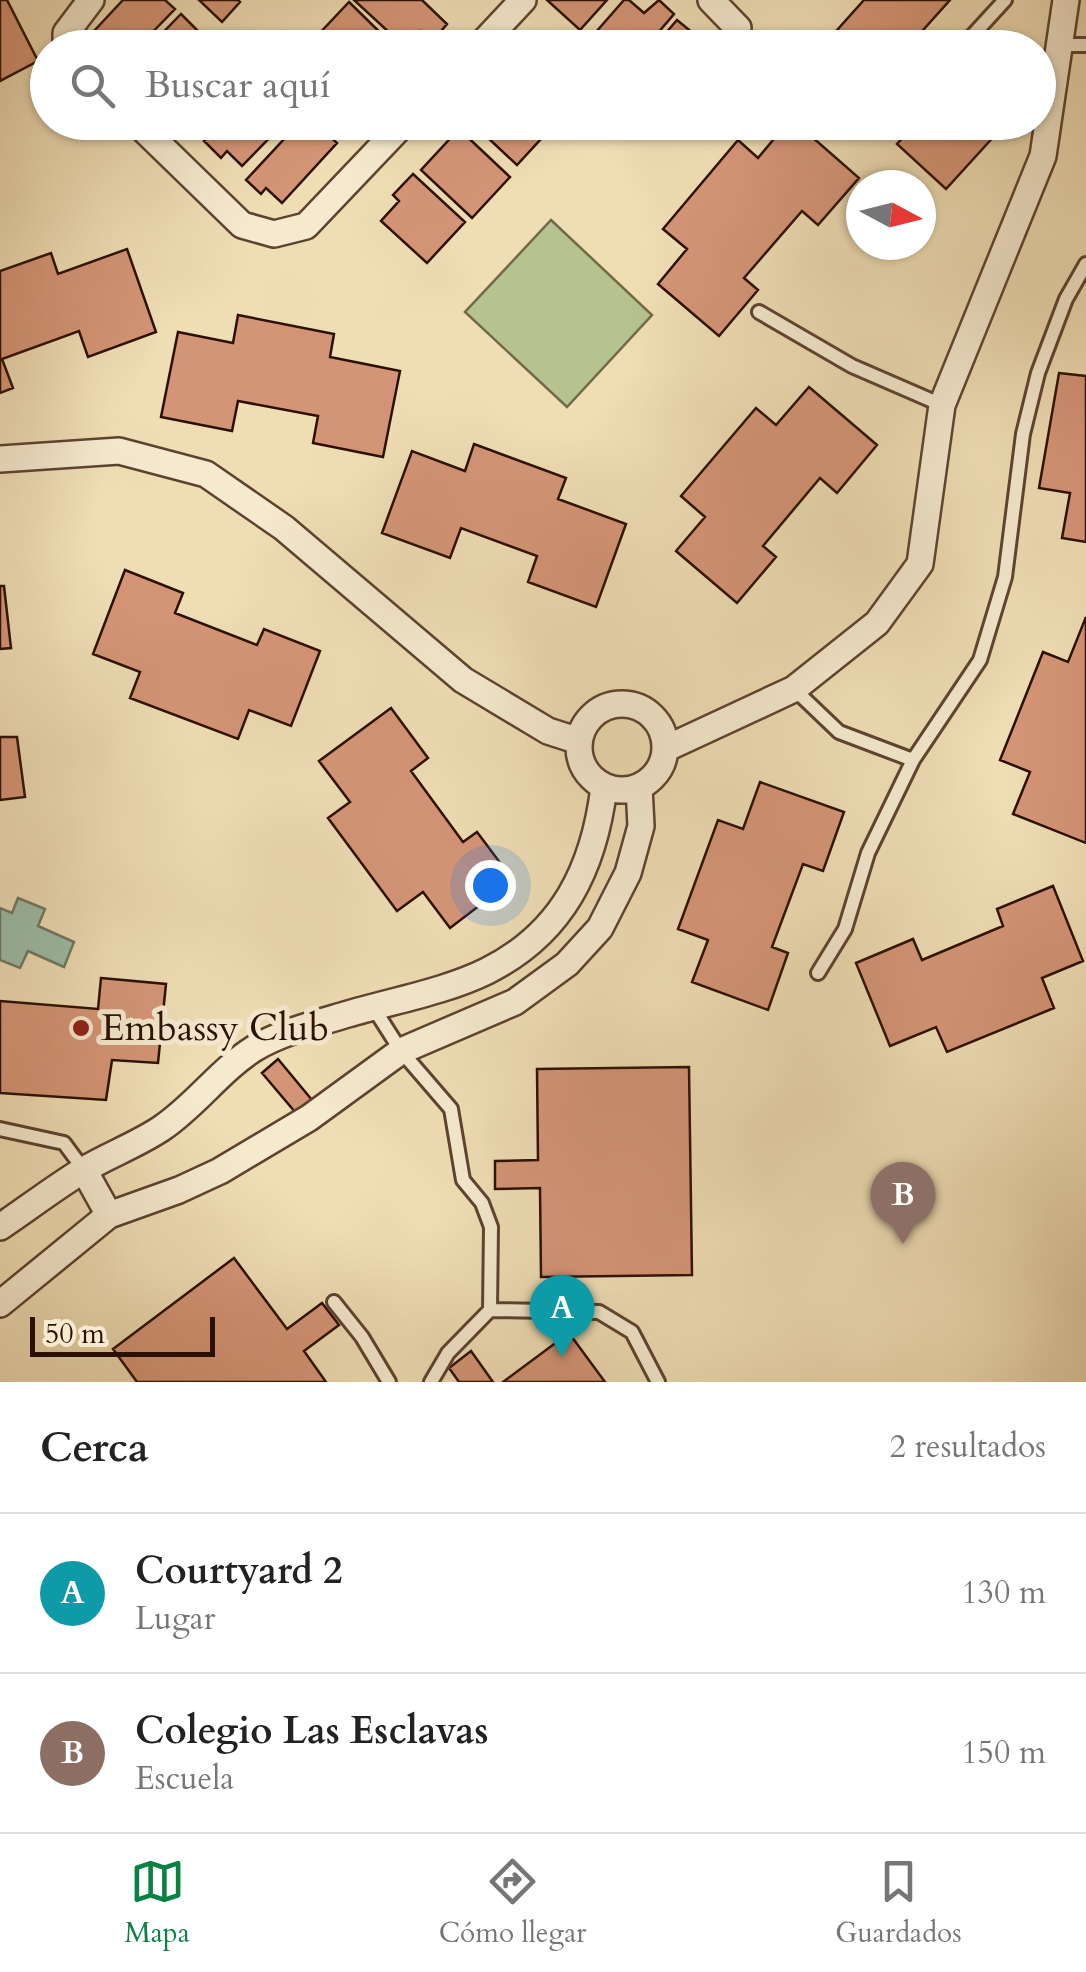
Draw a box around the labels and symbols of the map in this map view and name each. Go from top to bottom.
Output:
north arrow [846,170,936,260]
your location [465,860,516,911]
place label: Embassy Club [101,1002,329,1054]
marker: Embassy Club [70,1017,92,1039]
pin: B [870,1162,936,1244]
pin: A [530,1274,594,1357]
scale bar [30,1312,215,1356]

